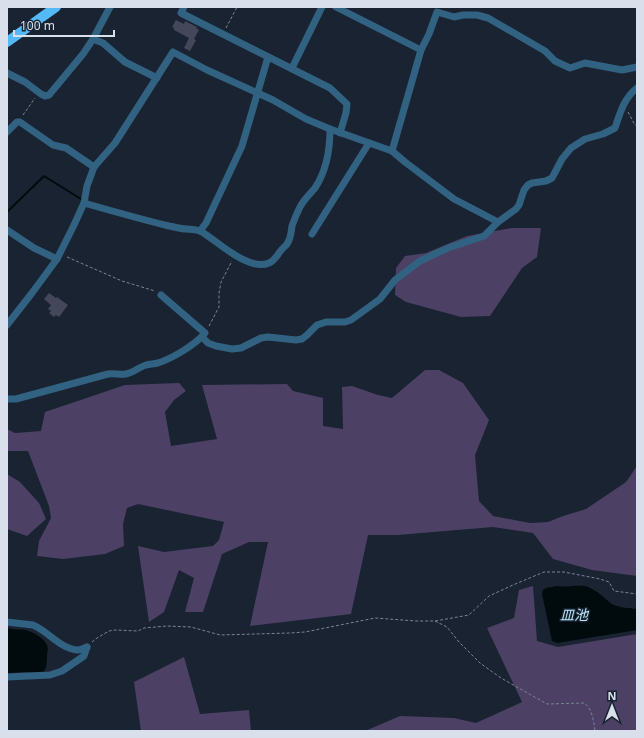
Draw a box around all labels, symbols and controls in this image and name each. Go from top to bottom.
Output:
scale bar [14,12,114,38]
text: 100 m [20,17,55,34]
water label: 皿池 [560,605,590,624]
north arrow [592,686,632,726]
text: N [608,688,616,703]

